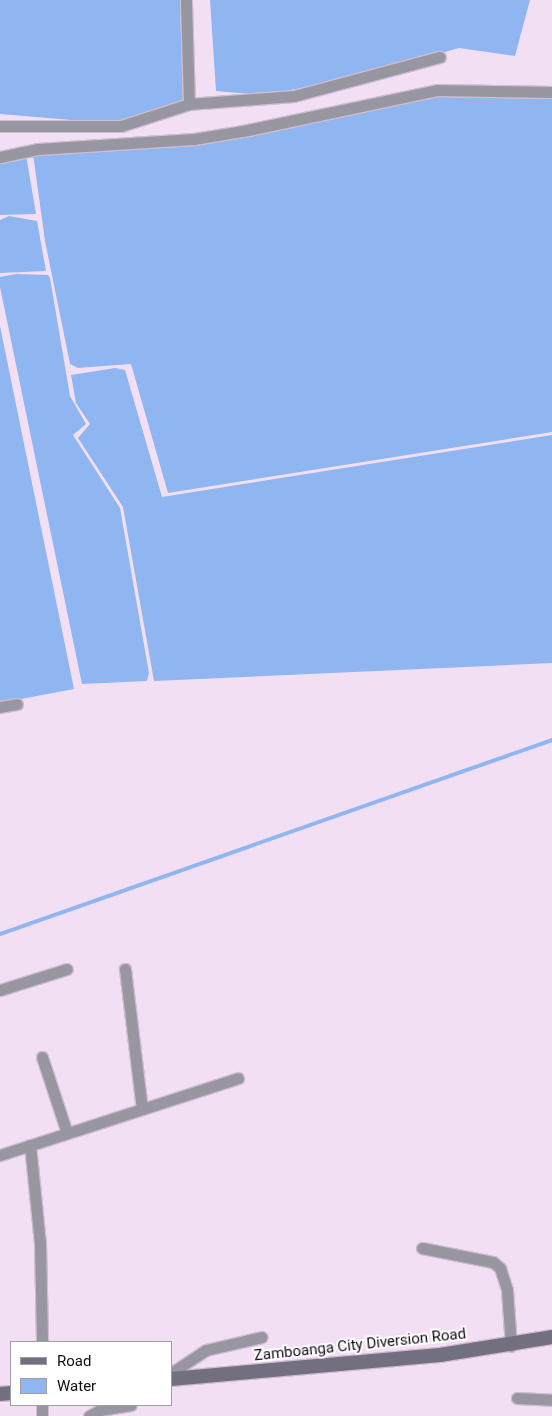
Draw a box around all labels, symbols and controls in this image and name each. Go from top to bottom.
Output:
street label: Zamboanga City Diversion Road [253,1325,467,1365]
legend [10,1341,172,1406]
text: Road [57,1352,91,1370]
text: Water [57,1377,96,1395]

